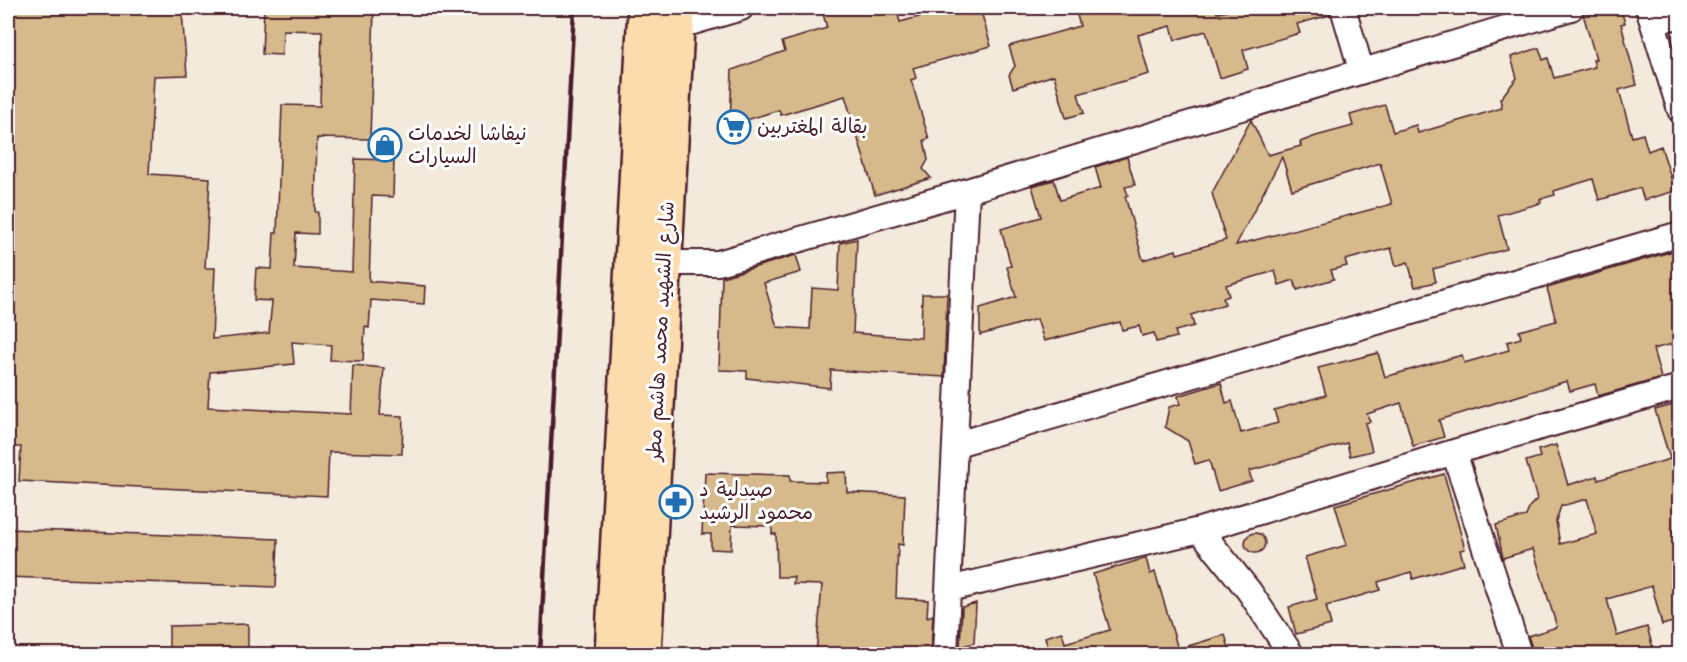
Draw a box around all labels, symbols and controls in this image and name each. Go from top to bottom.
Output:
supermarket icon: بقالة المغتربين [716,109,752,145]
place label: بقالة المغتربين [757,113,868,141]
place label: نيفاشا لخدمات السيارات [408,120,527,171]
shop icon: نيفاشا لخدمات السيارات [367,127,403,163]
street label: شارع الشهيد محمد هاشم مطر [640,201,682,463]
place label: صيدلية د محمود الرشيد [699,476,813,527]
pharmacy icon: صيدلية د محمود الرشيد [658,484,694,520]

